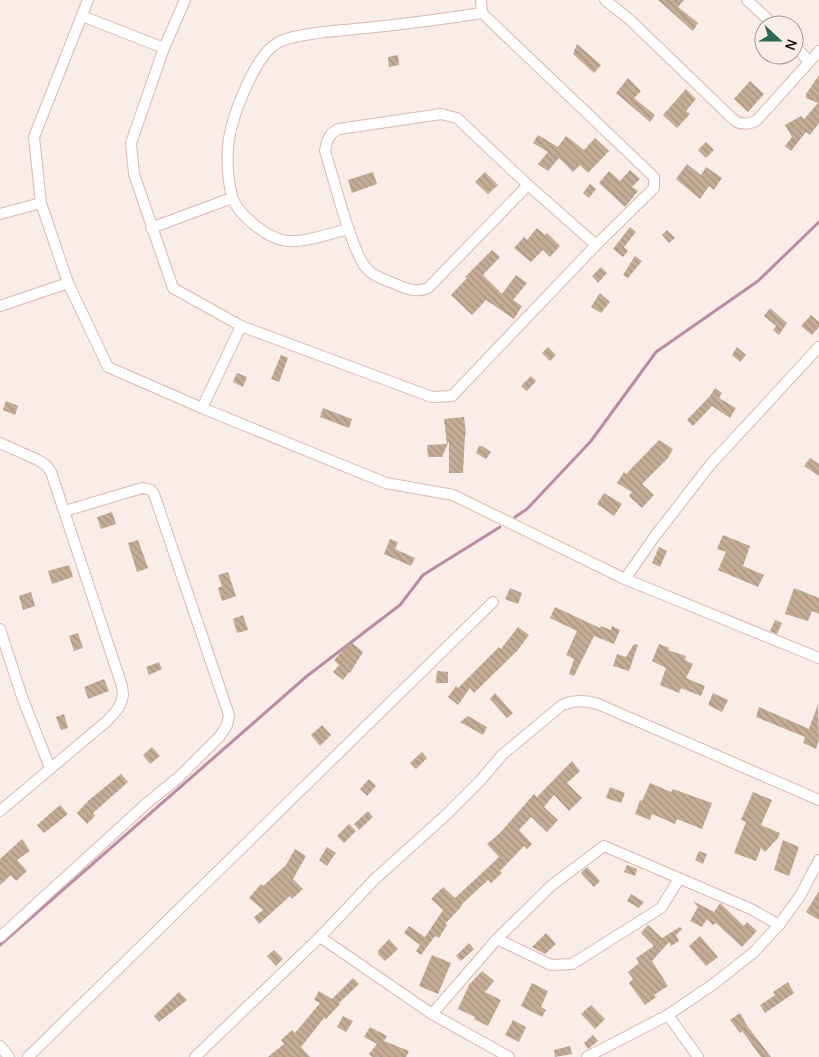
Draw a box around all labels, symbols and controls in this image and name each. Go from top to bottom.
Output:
north arrow [754,15,804,65]
text: N [781,37,802,53]

